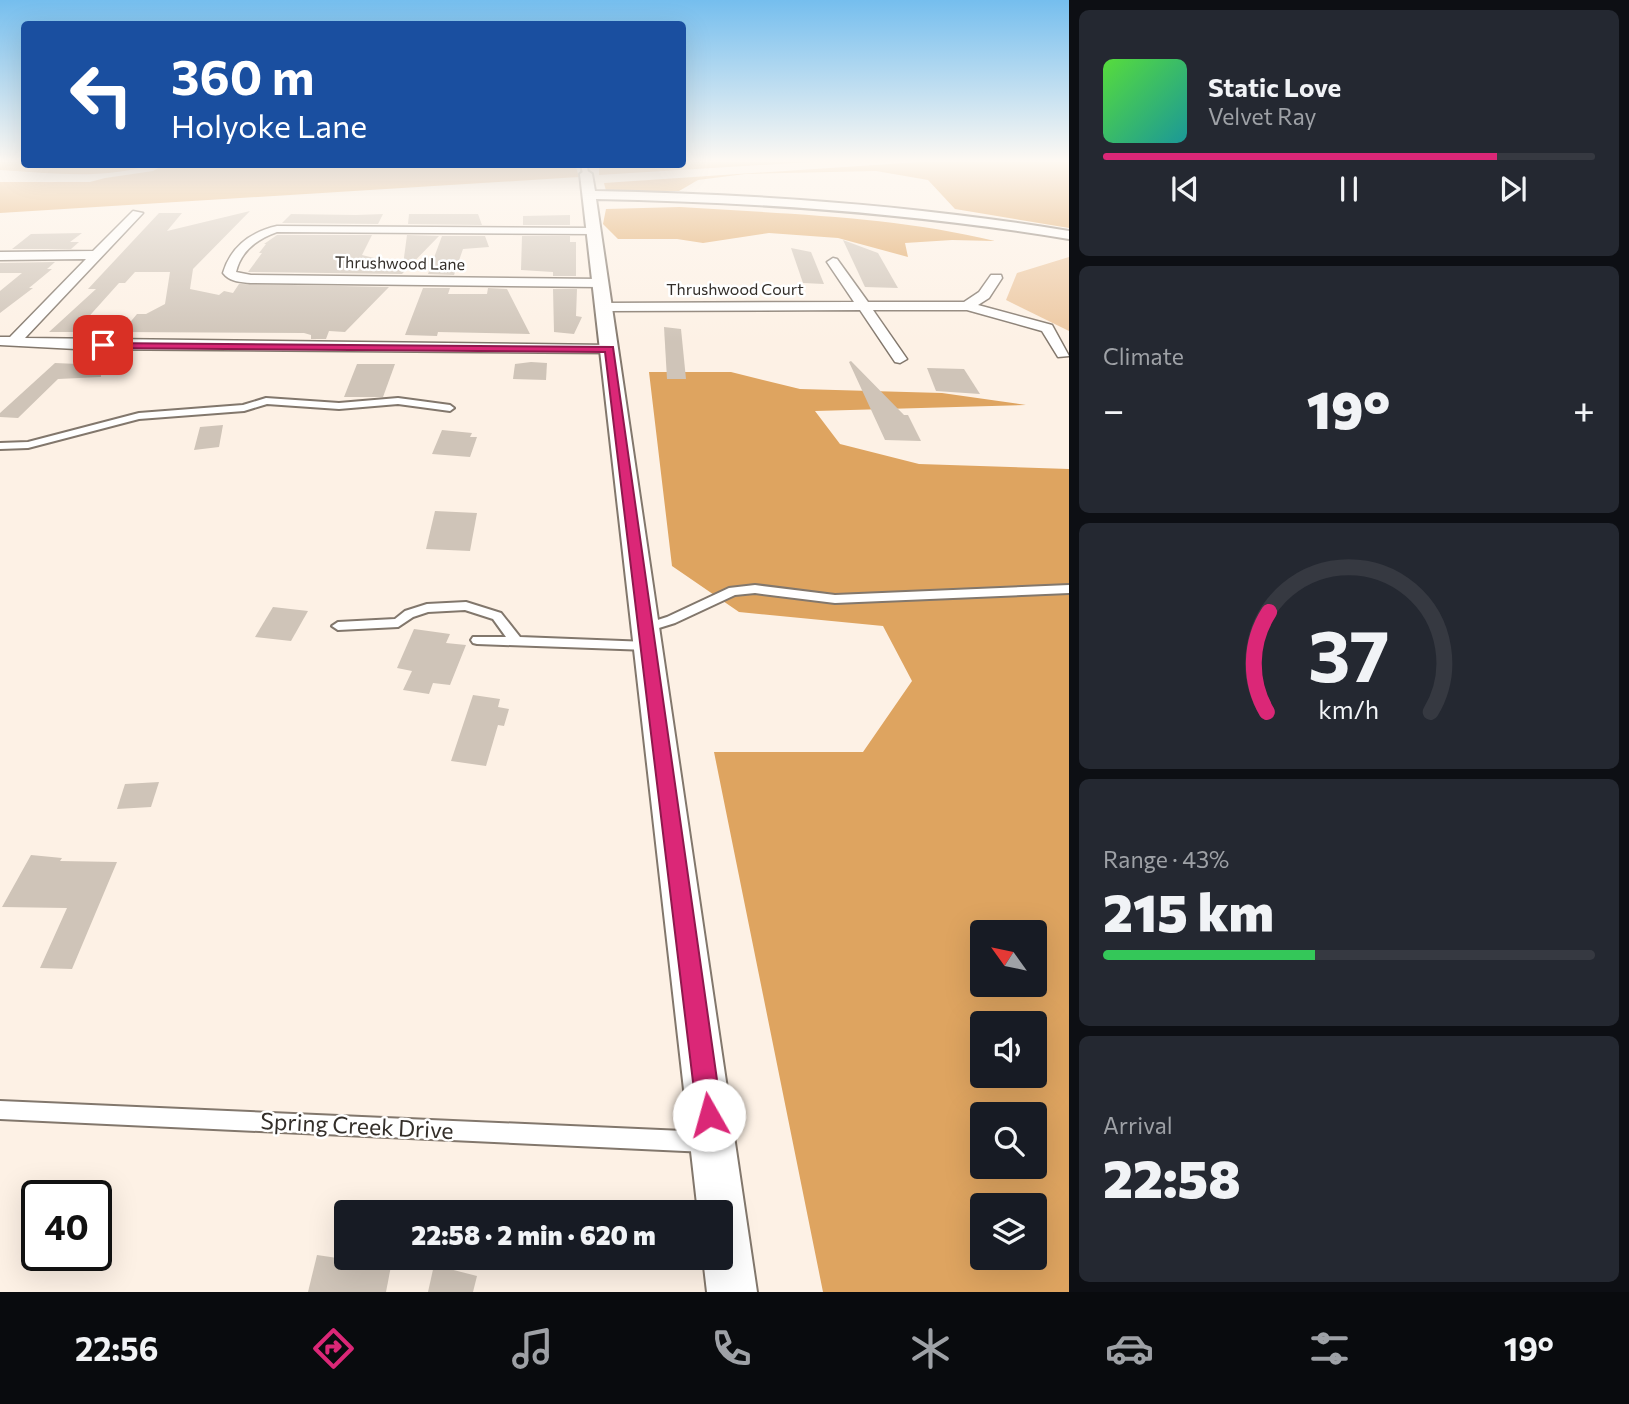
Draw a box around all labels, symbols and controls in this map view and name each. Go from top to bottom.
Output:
text: 360 m [171,45,314,105]
icon: left [56,49,147,140]
text: Static Love [1208,71,1341,102]
text: Velvet Ray [1208,102,1316,130]
text: Holyoke Lane [171,105,367,145]
icon: previous [1166,170,1204,208]
icon: pause [1330,170,1368,208]
icon: next [1494,170,1532,208]
street label: Thrushwood Lane [335,252,465,273]
street label: Thrushwood Court [666,279,804,298]
pin [73,315,133,375]
icon: arrive [84,326,122,364]
text: Climate [1103,342,1184,370]
text: 19° [1307,376,1390,440]
text: − [1103,385,1125,432]
text: + [1573,385,1595,432]
text: 37 [1308,608,1390,697]
text: km/h [1319,694,1379,724]
text: Range · 43% [1103,845,1229,873]
text: 215 km [1103,879,1274,943]
north arrow [970,920,1046,998]
map controls [970,920,1047,1270]
button: sound [970,1011,1047,1088]
position arrow [672,1078,746,1152]
button: search [970,1102,1047,1179]
street label: Spring Creek Drive [260,1106,454,1144]
text: Arrival [1103,1111,1173,1139]
text: 22:58 [1103,1145,1241,1209]
speed limit sign: 40 [21,1180,112,1271]
button: layers [970,1193,1047,1270]
text: 22:58 · 2 min · 620 m [411,1219,656,1250]
icon: directions [309,1324,358,1373]
icon: music [508,1324,557,1373]
icon: phone [707,1324,756,1373]
icon: climate [906,1324,955,1373]
icon: car [1105,1324,1154,1373]
icon: filters [1305,1324,1354,1373]
text: 22:56 [75,1328,158,1368]
text: 19° [1504,1328,1554,1368]

